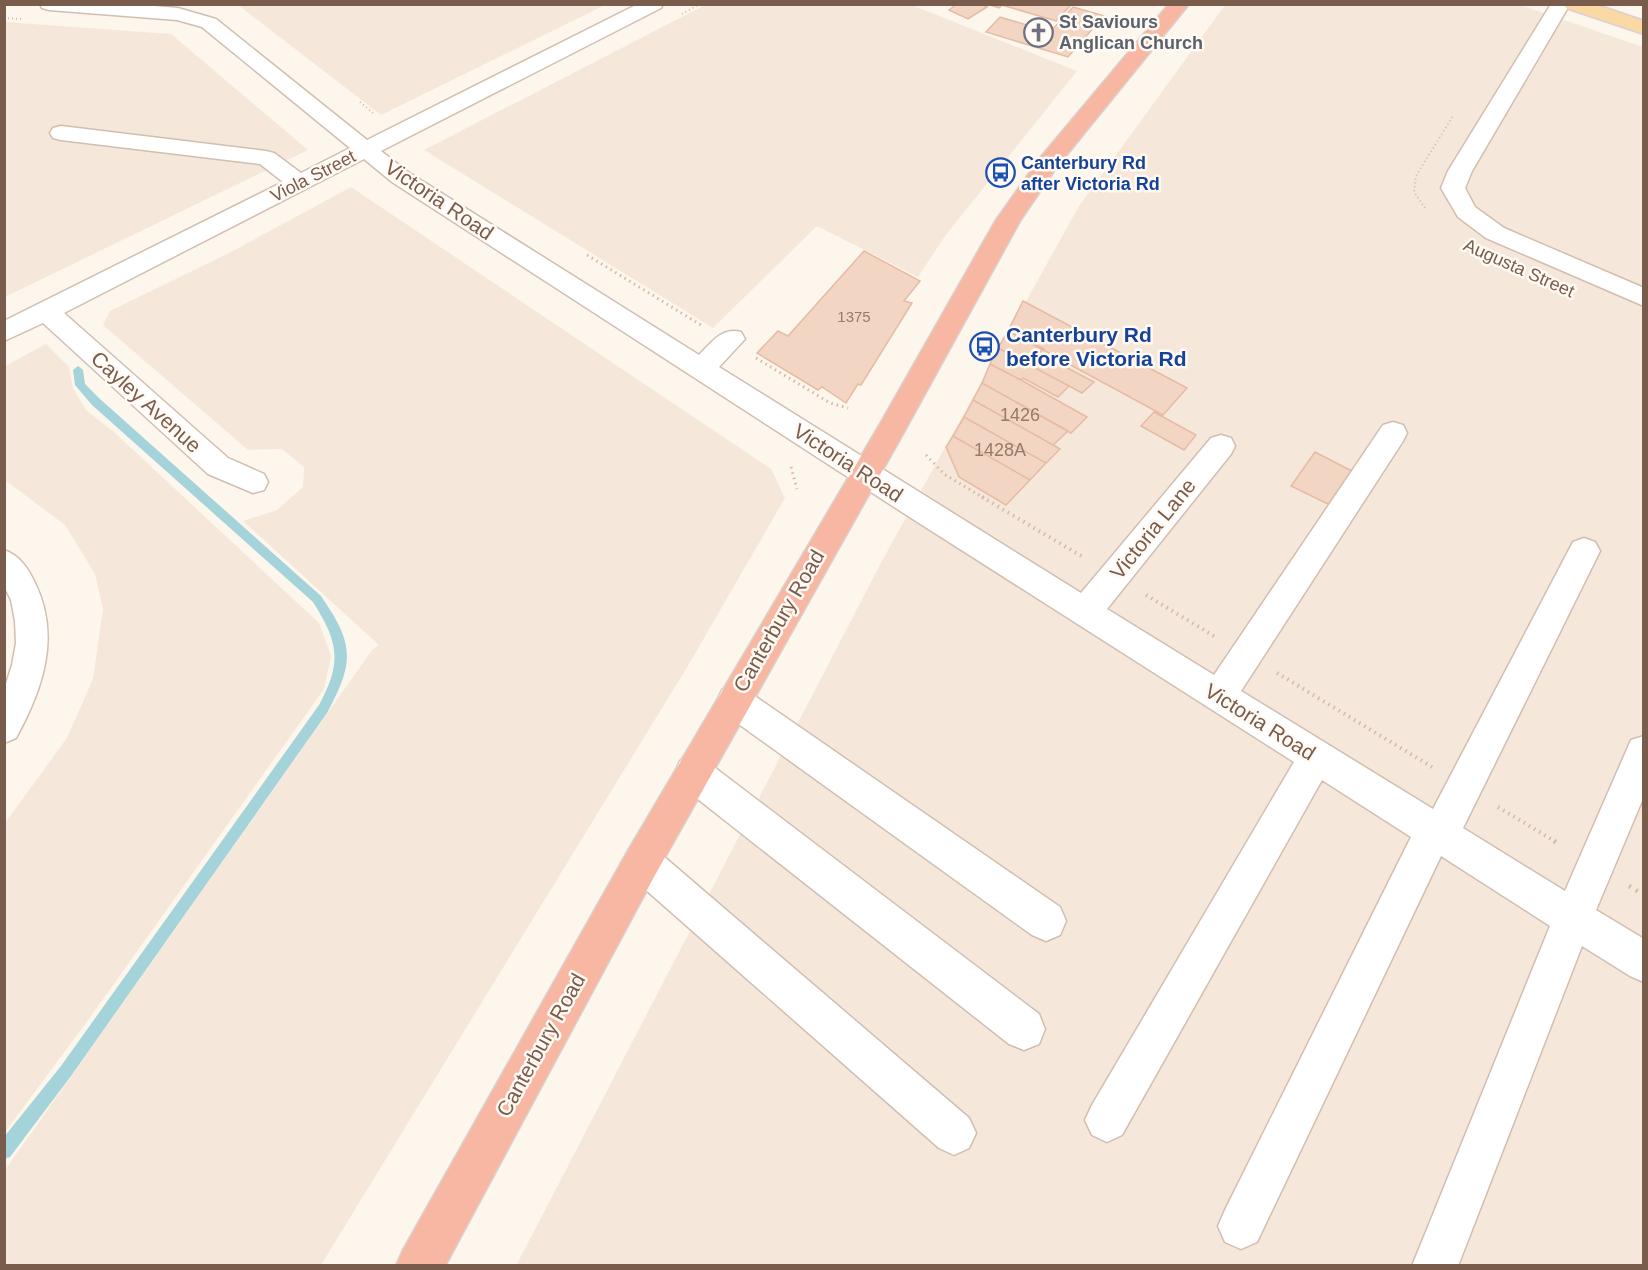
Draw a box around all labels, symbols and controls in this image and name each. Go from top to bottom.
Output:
place label: St Saviours Anglican Church [1059,12,1203,53]
church icon: St Saviours Anglican Church [1022,16,1054,48]
street label: Viola Street [267,146,359,206]
place label: Canterbury Rd after Victoria Rd [1021,153,1160,194]
street label: Victoria Road [381,155,498,244]
bus stop icon: Canterbury Rd after Victoria Rd [984,157,1016,189]
street label: Augusta Street [1461,235,1577,301]
house number: 1375 [837,308,871,325]
place label: Canterbury Rd before Victoria Rd [1006,323,1187,370]
bus stop icon: Canterbury Rd before Victoria Rd [969,331,1001,363]
street label: Cayley Avenue [87,346,206,457]
house number: 1426 [1000,405,1040,425]
street label: Victoria Road [789,419,907,506]
house number: 1428A [974,440,1026,460]
street label: Victoria Lane [1105,474,1200,583]
street label: Canterbury Road [729,546,829,696]
street label: Victoria Road [1201,679,1320,765]
street label: Canterbury Road [492,969,589,1120]

